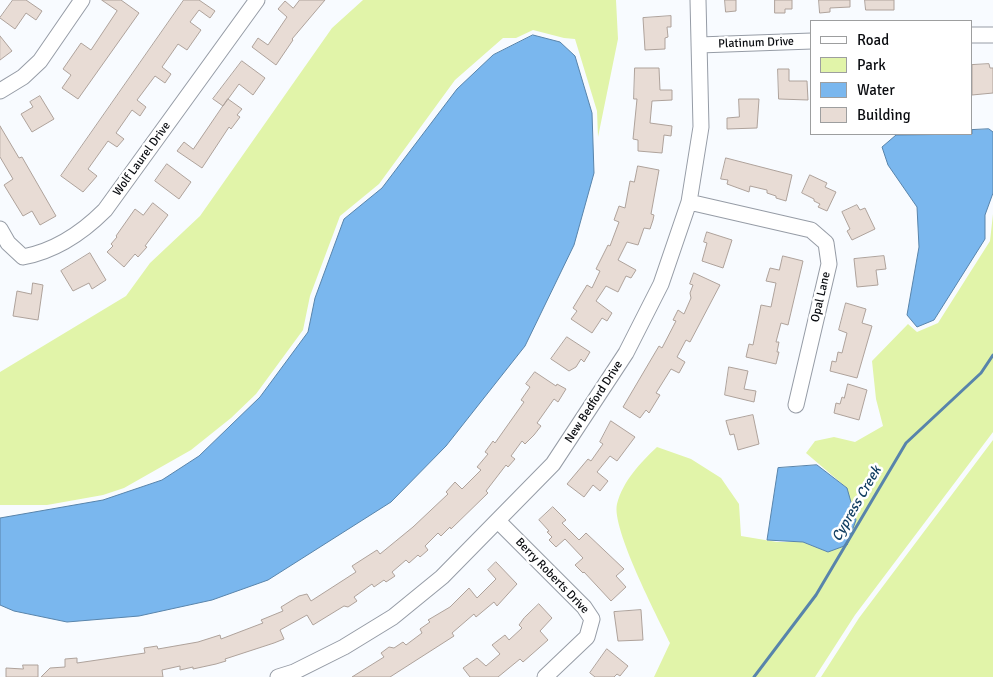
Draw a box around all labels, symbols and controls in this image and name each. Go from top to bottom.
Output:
legend [810,20,973,135]
text: Road [857,31,889,49]
street label: Platinum Drive [718,34,794,52]
text: Park [857,56,886,74]
text: Water [857,81,895,99]
text: Building [857,106,911,124]
street label: Wolf Laurel Drive [110,119,174,199]
street label: Opal Lane [808,270,834,324]
street label: New Bedford Drive [562,358,626,446]
water label: Cypress Creek [829,463,885,545]
street label: Berry Roberts Drive [512,535,592,617]

